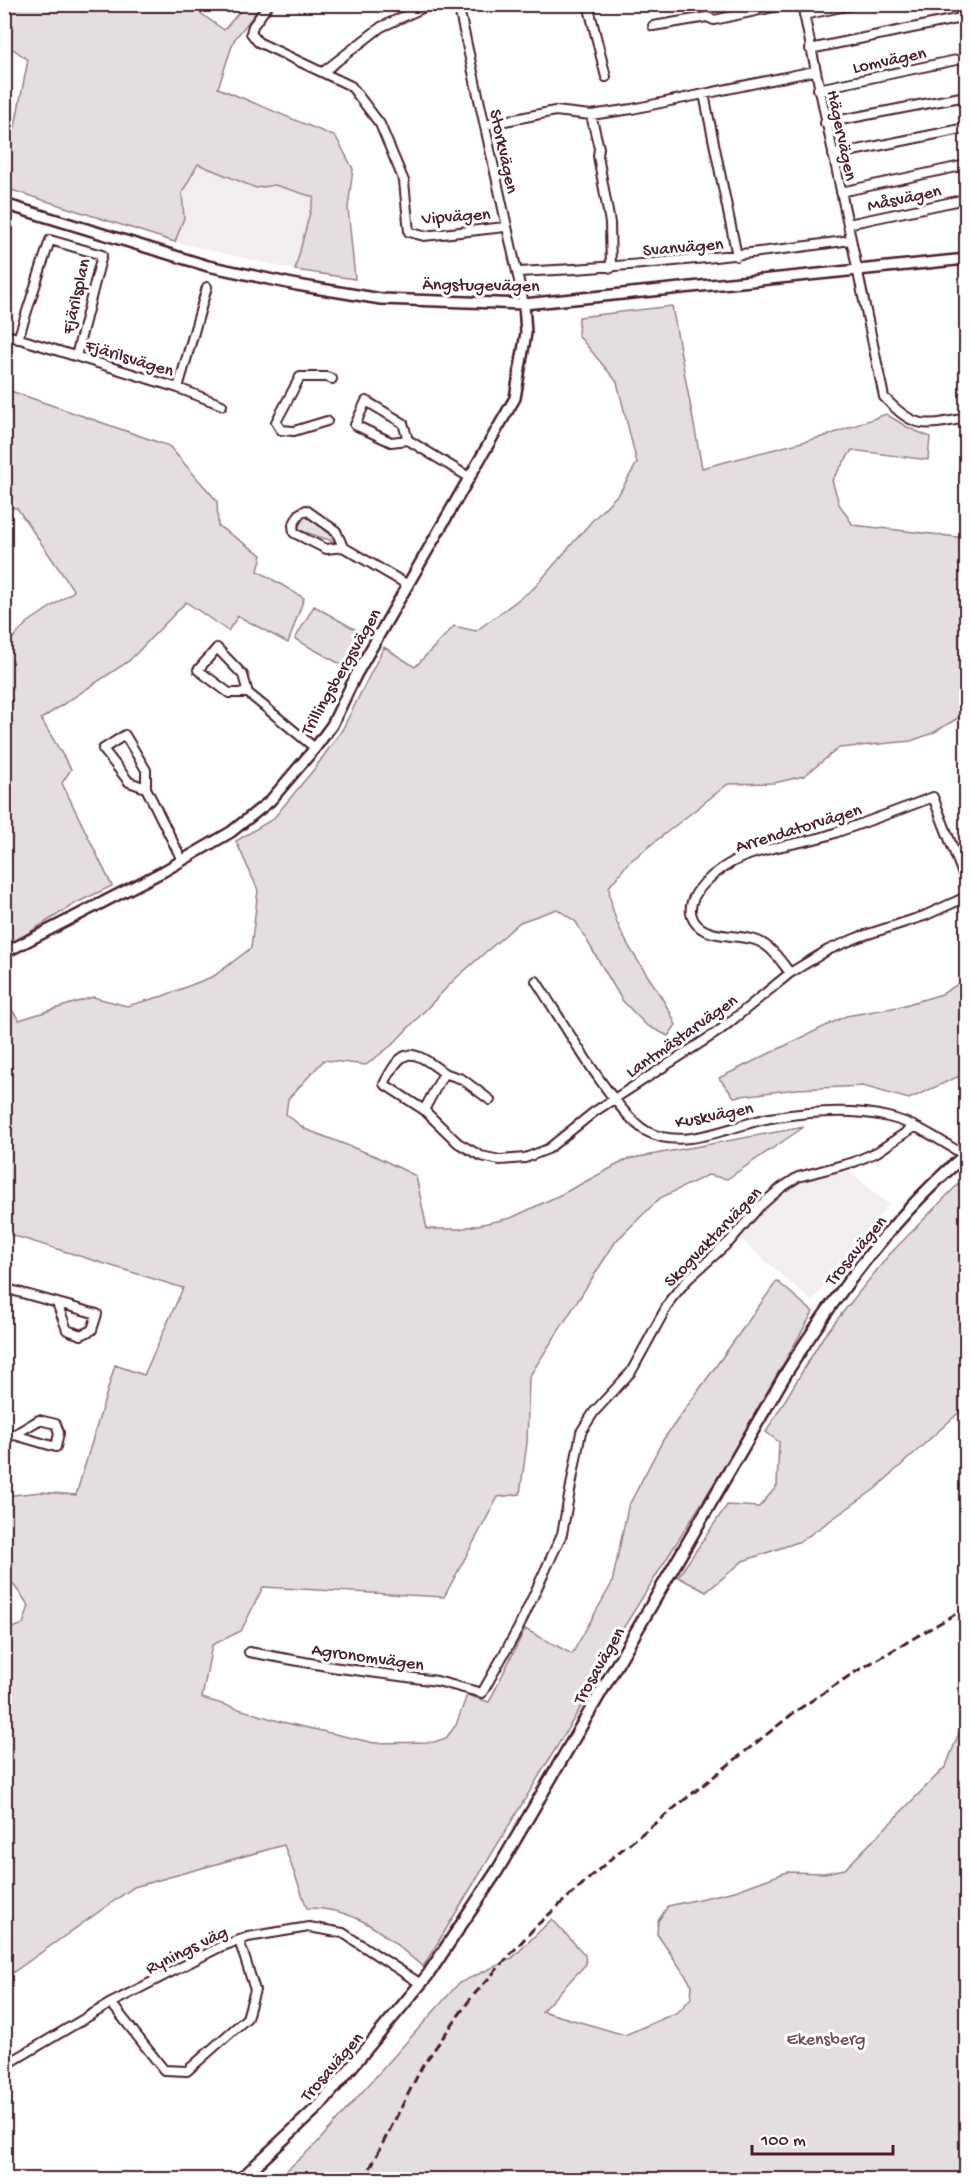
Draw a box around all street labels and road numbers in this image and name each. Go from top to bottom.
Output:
street label: Lomvägen [851,43,929,79]
street label: Hägervägen [821,88,861,183]
street label: Storkvägen [483,108,522,196]
street label: Måsvägen [866,181,944,218]
street label: Vipvägen [420,205,492,230]
street label: Svanvägen [642,234,725,262]
street label: Fjärilsplan [58,256,96,337]
street label: Ängstugevägen [422,275,540,298]
street label: Fjärilsvägen [82,336,176,383]
street label: Trillingsbergsvägen [297,605,387,740]
street label: Arrendatorvägen [733,800,865,859]
street label: Lantmästarvägen [623,990,743,1083]
street label: Kuskvägen [674,1099,756,1134]
street label: Skogvaktarvägen [661,1183,767,1292]
street label: Trosavägen [821,1212,893,1292]
street label: Trosavägen [569,1624,631,1709]
street label: Agronomvägen [310,1640,426,1677]
street label: Rynings väg [143,1922,232,1980]
street label: Trosavägen [296,2028,369,2107]

